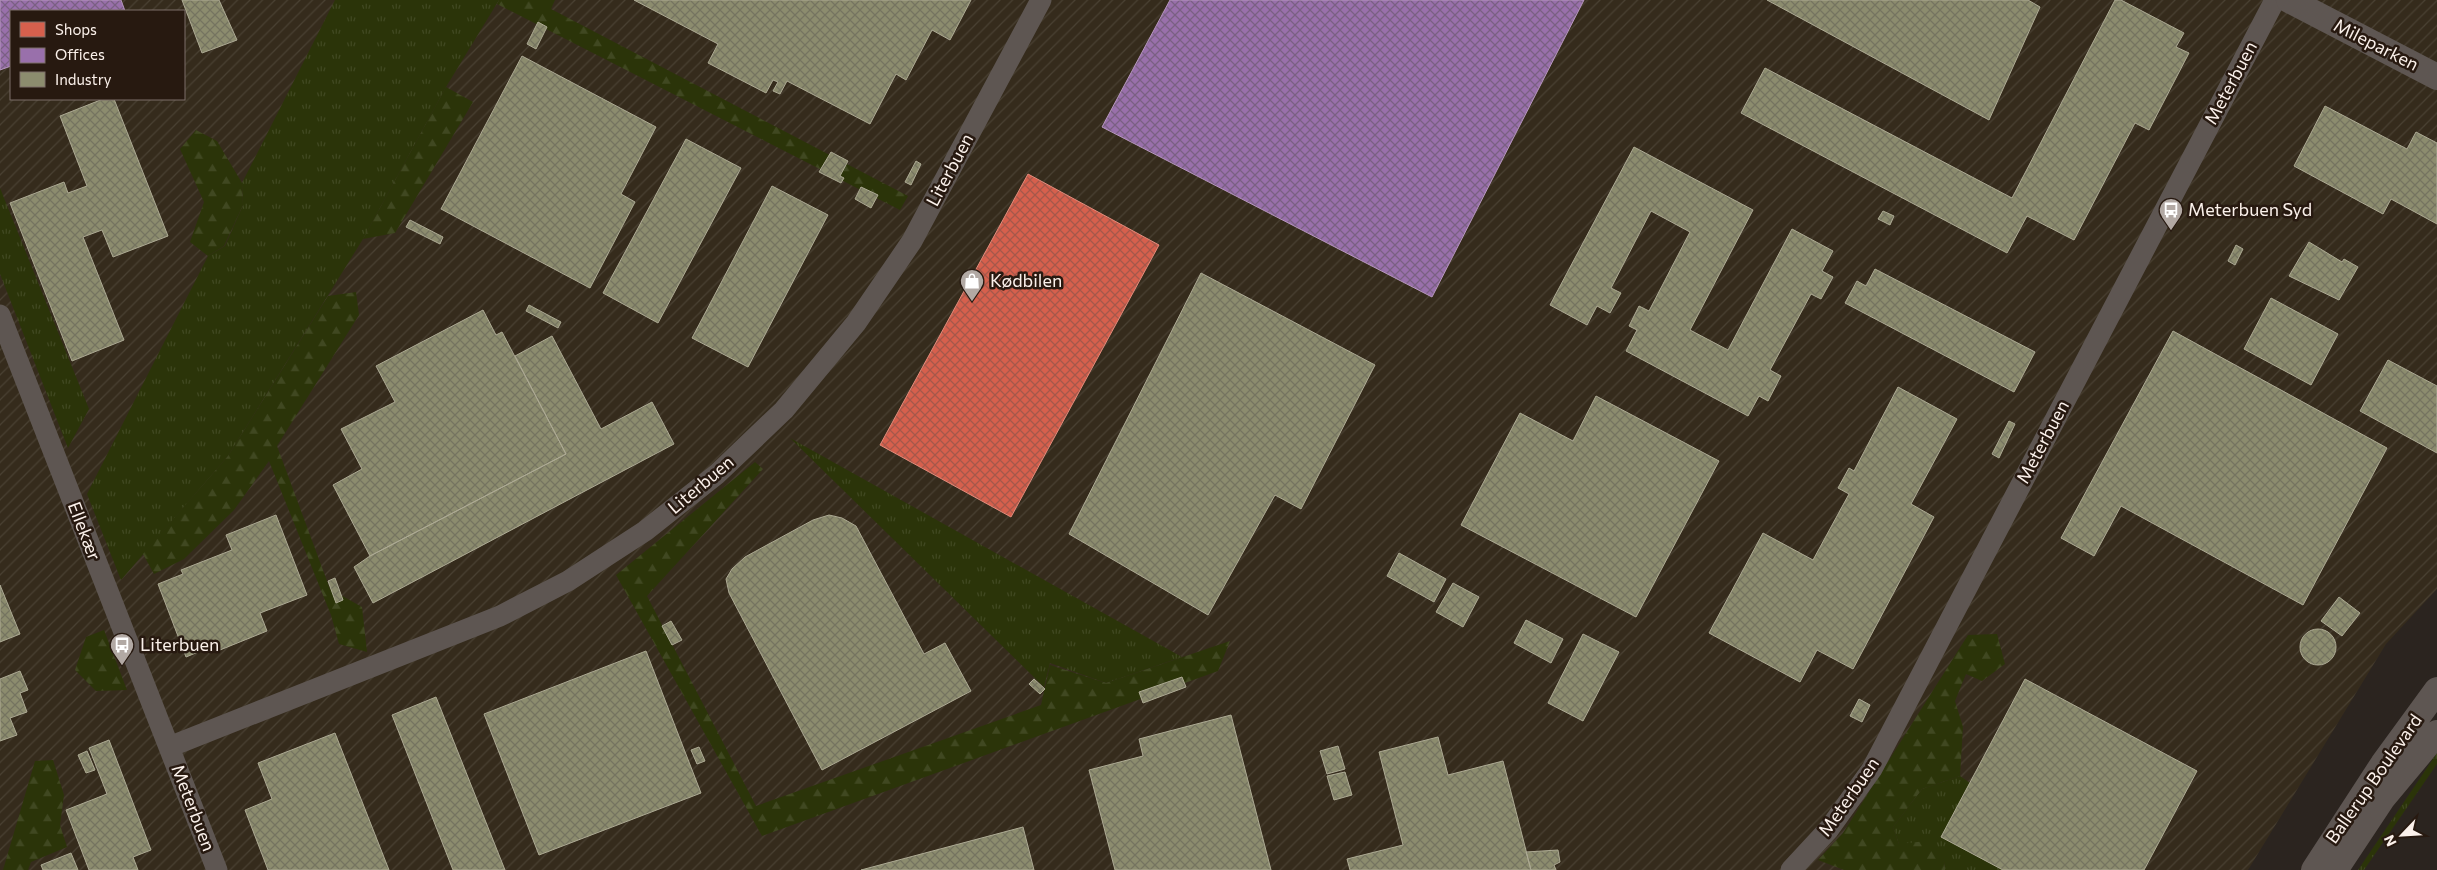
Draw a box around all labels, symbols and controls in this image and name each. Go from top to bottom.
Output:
legend [10,10,185,100]
street label: Mileparken [2330,13,2423,75]
text: Shops [55,20,97,38]
street label: Meterbuen [2199,37,2261,128]
text: Offices [55,45,105,63]
text: Industry [55,70,112,88]
street label: Literbuen [921,129,977,210]
bus stop icon: Meterbuen Syd [2158,197,2184,231]
place label: Meterbuen Syd [2188,198,2312,220]
shop icon: Kødbilen [959,268,985,302]
place label: Kødbilen [990,269,1062,291]
street label: Meterbuen [2011,396,2073,487]
street label: Literbuen [663,450,738,518]
street label: Ellekær [64,498,106,563]
bus stop icon: Literbuen [109,632,135,666]
place label: Literbuen [140,633,219,655]
street label: Ballerup Boulevard [2320,709,2426,847]
street label: Meterbuen [1813,753,1883,840]
street label: Meterbuen [167,761,221,854]
north arrow [2377,810,2427,860]
text: N [2380,832,2400,849]

